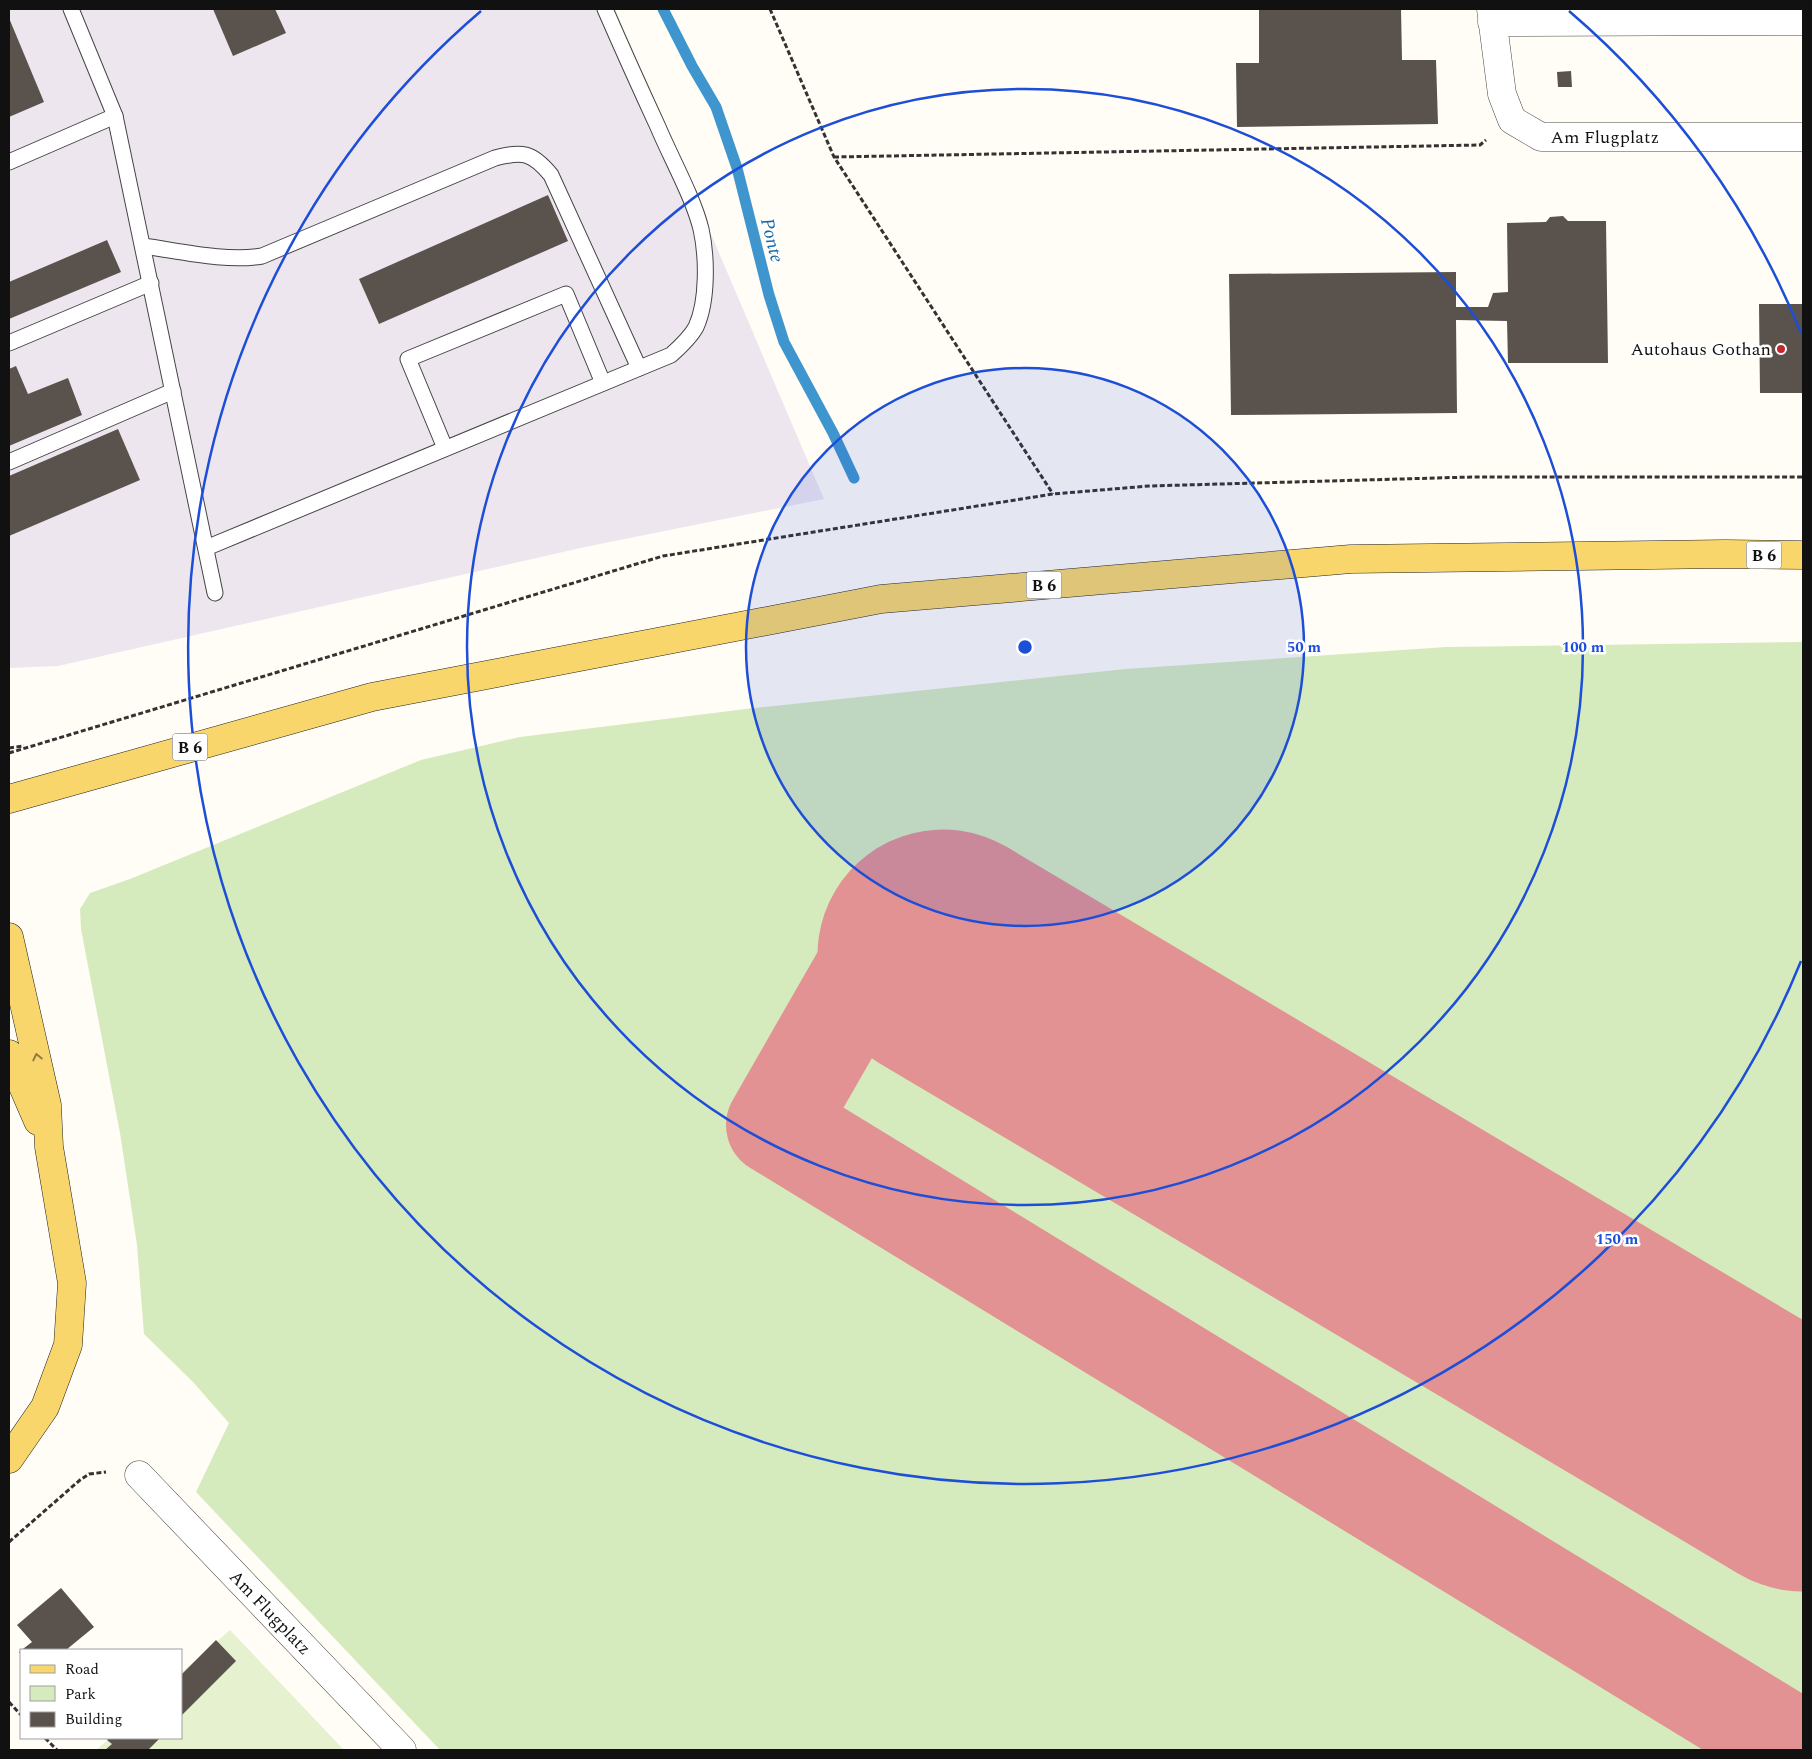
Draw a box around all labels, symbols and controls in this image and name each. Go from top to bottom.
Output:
street label: Am Flugplatz [1550,124,1659,151]
water label: Ponte [752,215,791,266]
place label: Autohaus Gothan [1631,336,1771,363]
marker: Autohaus Gothan [1775,343,1787,355]
road number: B 6 [1746,542,1782,568]
road number: B 6 [1026,572,1062,598]
text: 50 m [1287,636,1322,659]
text: 100 m [1562,636,1605,659]
centre of rings [1016,638,1034,656]
road number: B 6 [172,734,208,760]
one-way arrow [32,1052,43,1061]
text: 150 m [1596,1228,1639,1251]
street label: Am Flugplatz [223,1564,317,1661]
legend [20,1649,182,1739]
text: Road [65,1658,99,1681]
text: Park [65,1683,96,1706]
text: Building [65,1708,122,1731]

